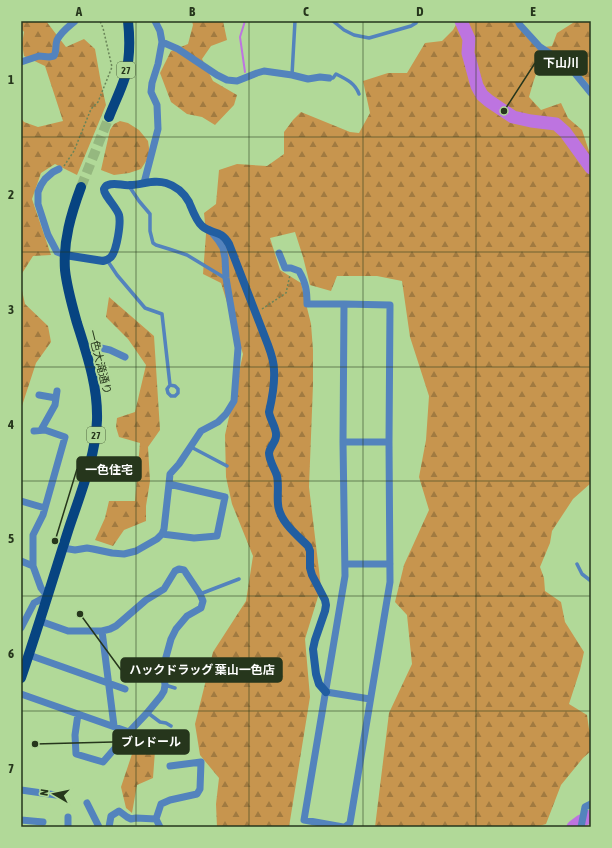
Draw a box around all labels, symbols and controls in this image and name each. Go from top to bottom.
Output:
text: A [75,4,83,19]
text: B [189,4,196,19]
text: C [303,4,309,19]
text: D [416,4,424,19]
text: E [530,4,536,19]
callout: 下山川 [535,51,587,75]
text: 下山川 [543,56,579,70]
road number: 27 [117,62,135,78]
text: 1 [8,72,14,87]
text: 2 [8,187,14,202]
text: 3 [8,302,14,317]
street label: 一色大滝通り [86,329,114,395]
text: 4 [7,417,14,432]
road number: 27 [87,427,105,443]
callout: 一色住宅 [77,457,141,481]
text: 一色住宅 [85,463,133,477]
text: 5 [8,531,14,546]
text: 6 [8,646,14,661]
callout: ハックドラッグ 葉山一色店 [121,658,282,682]
text: ハックドラッグ 葉山一色店 [129,663,275,677]
callout: ブレドール [113,730,189,754]
text: ブレドール [121,735,181,749]
text: 7 [8,761,14,776]
north arrow [34,774,74,814]
text: N [38,788,51,797]

